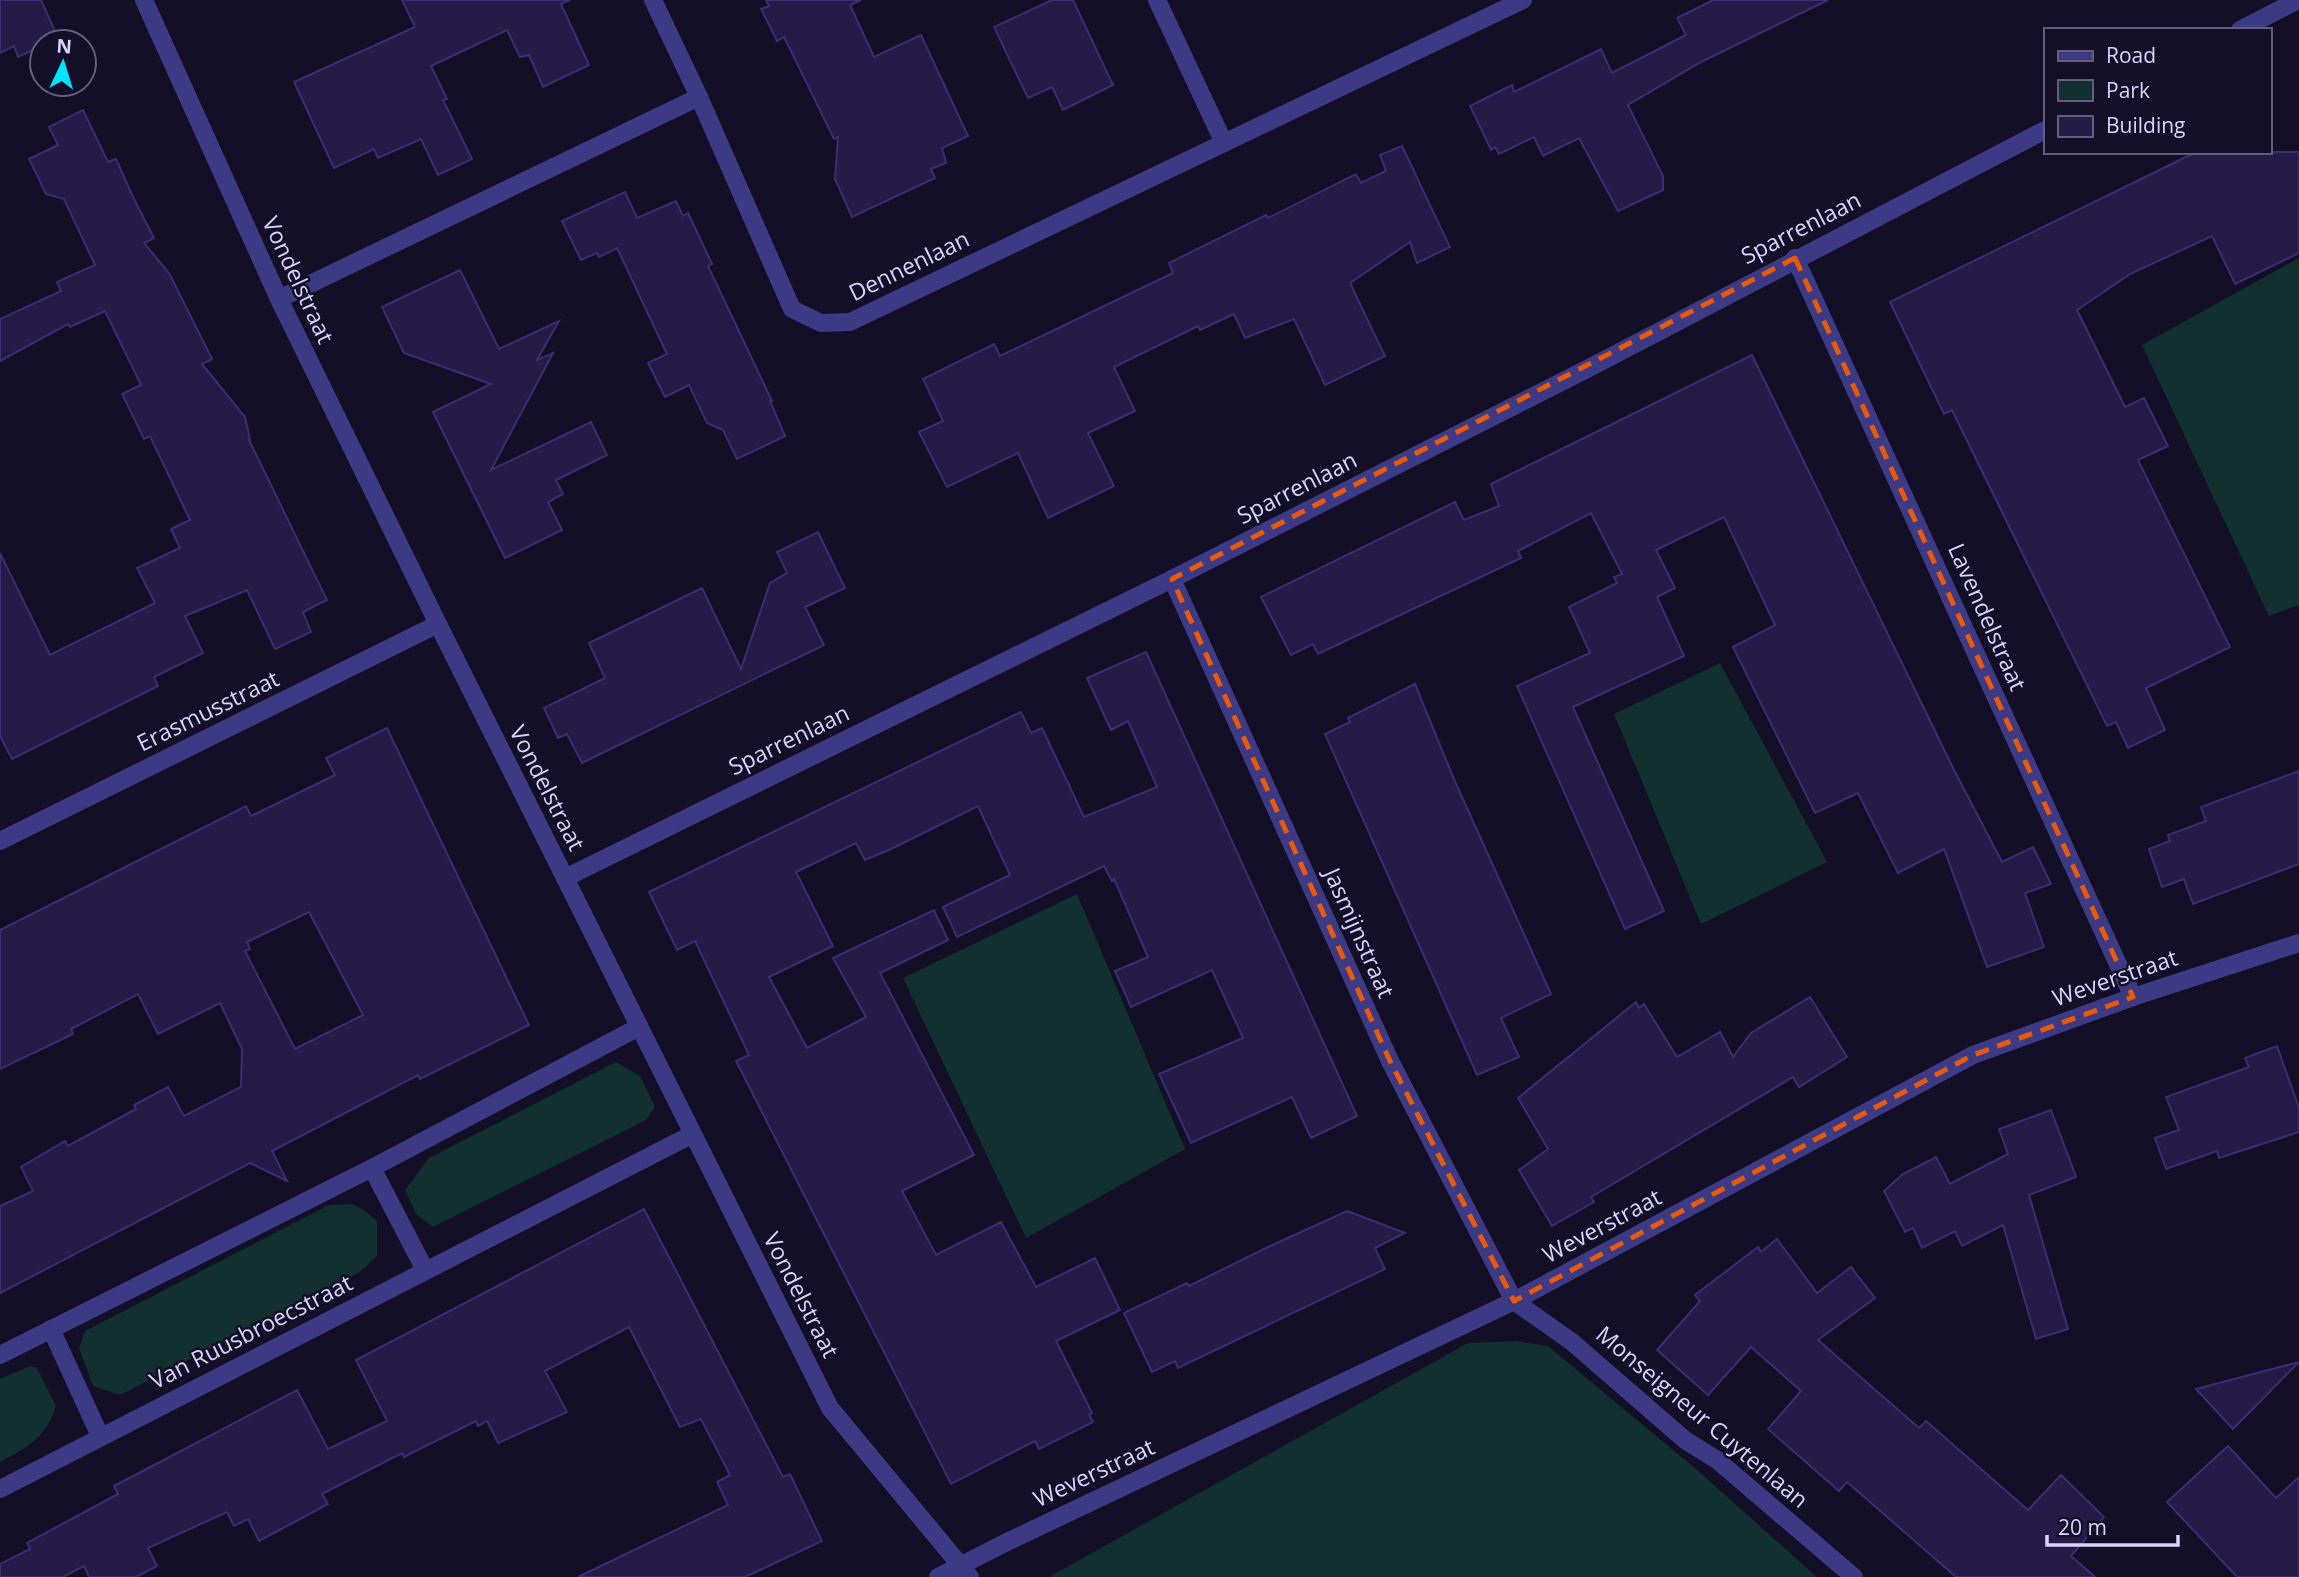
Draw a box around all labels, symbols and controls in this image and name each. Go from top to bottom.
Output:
north arrow [28,28,98,98]
legend [2044,28,2271,154]
text: N [56,33,73,60]
text: Road [2106,41,2156,69]
text: Park [2106,76,2150,104]
text: Building [2106,111,2185,139]
street label: Sparrenlaan [1735,183,1866,271]
street label: Vondelstraat [256,211,342,348]
street label: Dennenlaan [843,222,974,308]
street label: Sparrenlaan [1231,443,1362,531]
street label: Lavendelstraat [1941,538,2035,695]
street label: Erasmusstraat [131,662,284,758]
street label: Sparrenlaan [723,696,854,782]
street label: Vondelstraat [503,719,593,856]
street label: Jasmijnstraat [1316,861,1403,1003]
street label: Weverstraat [2048,941,2181,1013]
street label: Weverstraat [1537,1180,1667,1270]
street label: Vondelstraat [757,1226,847,1363]
street label: Van Ruusbroecstraat [144,1266,357,1396]
street label: Monseigneur Cuytenlaan [1590,1318,1816,1515]
street label: Weverstraat [1028,1430,1159,1514]
scale bar [2047,1504,2178,1548]
text: 20 m [2058,1513,2107,1541]

